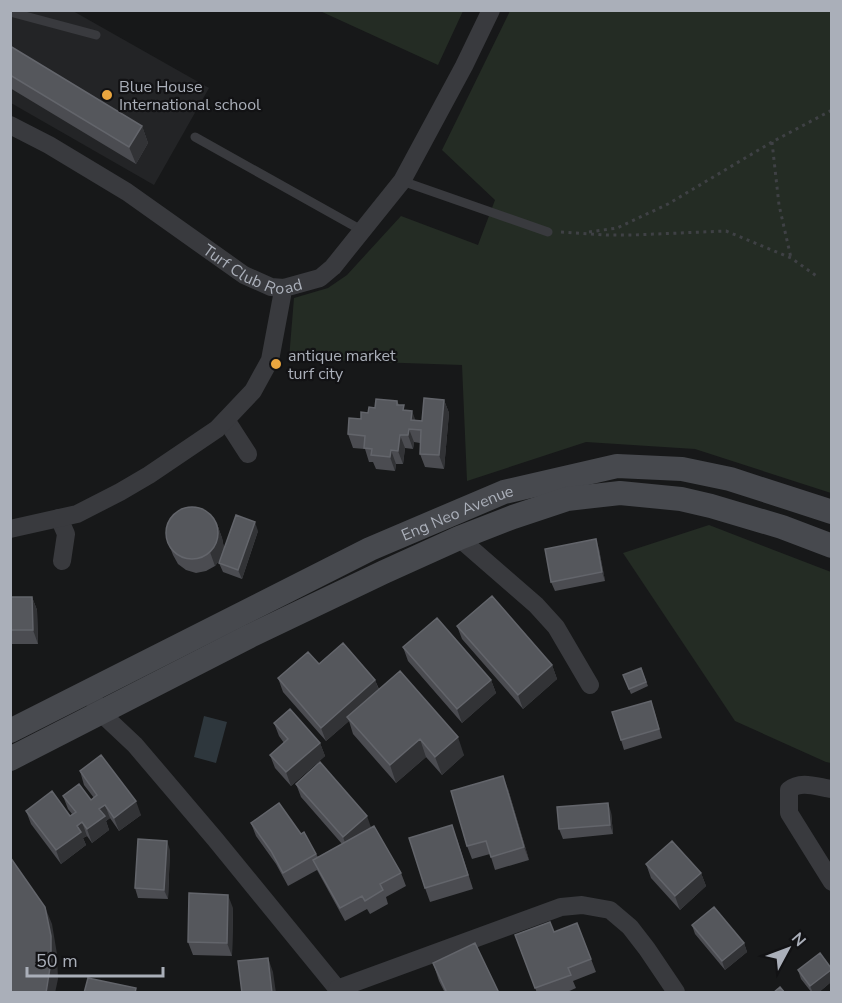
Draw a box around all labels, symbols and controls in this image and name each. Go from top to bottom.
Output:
place label: Blue House International school [119,76,261,116]
marker: Blue House International school [100,88,114,102]
street label: Turf Club Road [198,239,305,300]
place label: antique market turf city [288,345,396,385]
marker: antique market turf city [269,357,283,371]
street label: Eng Neo Avenue [398,480,515,546]
north arrow [758,919,818,979]
text: N [786,928,811,952]
scale bar [27,940,164,978]
text: 50 m [36,949,78,973]

